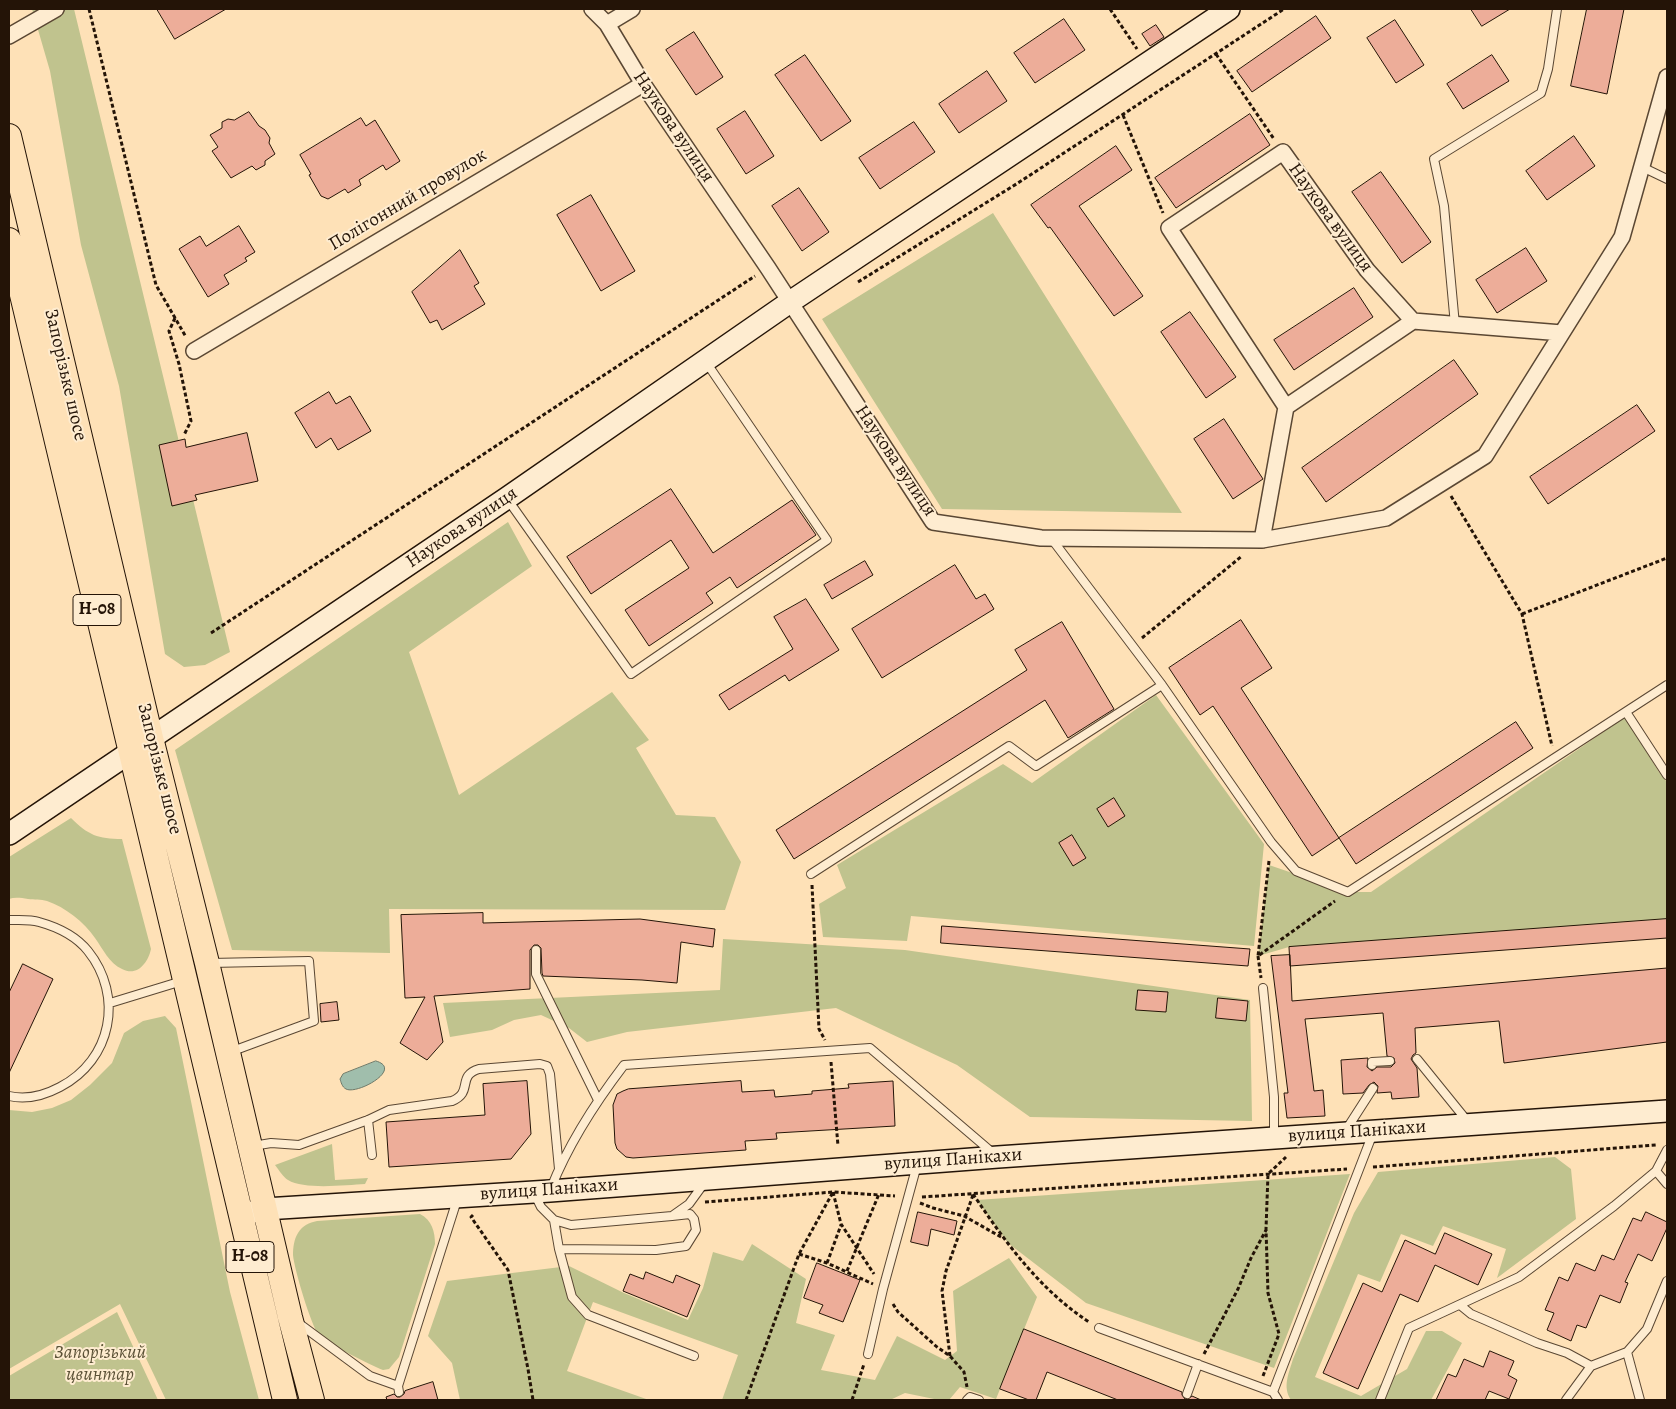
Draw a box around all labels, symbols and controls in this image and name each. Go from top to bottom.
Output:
street label: Наукова вулиця [627,67,719,187]
street label: Полігонний провулок [325,144,491,256]
street label: Наукова вулиця [1283,159,1377,277]
street label: Запорізьке шосе [39,307,91,443]
street label: Наукова вулиця [849,401,941,521]
street label: Наукова вулиця [402,482,522,574]
road number: Н-08 [73,594,121,626]
street label: Запорізьке шосе [132,701,186,837]
street label: вулиця Панікахи [1287,1116,1427,1148]
street label: вулиця Панікахи [883,1144,1023,1176]
street label: вулиця Панікахи [479,1174,619,1206]
road number: Н-08 [226,1242,274,1272]
park label: Запорізький цвинтар [54,1342,146,1386]

